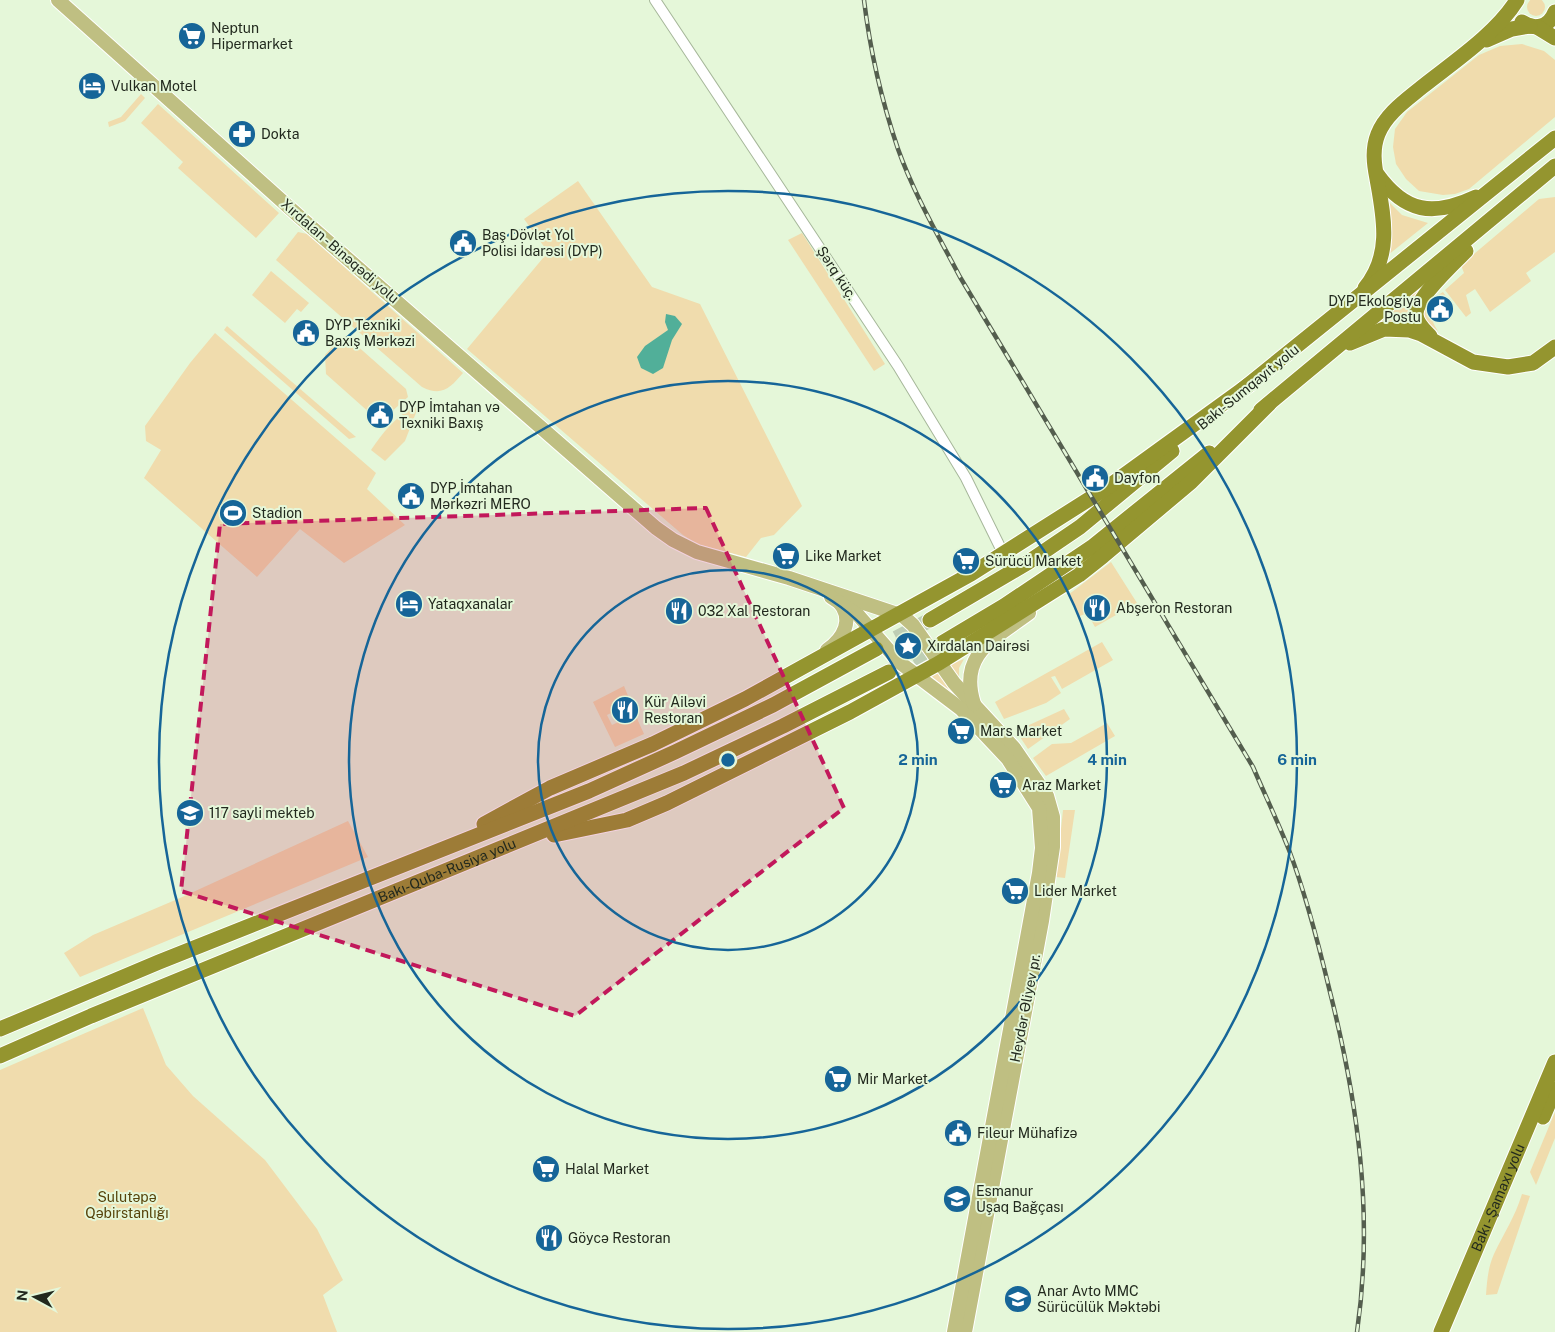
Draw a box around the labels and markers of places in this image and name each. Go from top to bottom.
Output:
place label: Neptun Hipermarket [211,20,293,52]
supermarket icon: Neptun Hipermarket [177,21,207,51]
hotel icon: Vulkan Motel [77,71,107,101]
place label: Vulkan Motel [111,78,197,94]
pharmacy icon: Dokta [227,119,257,149]
place label: Dokta [261,126,299,142]
place label: Baş Dövlət Yol Polisi İdarəsi (DYP) [482,227,602,259]
public building icon: Baş Dövlət Yol Polisi İdarəsi (DYP) [448,228,478,258]
place label: DYP Ekologiya Postu [1328,293,1421,325]
public building icon: DYP Ekologiya Postu [1425,294,1455,324]
place label: DYP Texniki Baxış Mərkəzi [325,317,415,349]
public building icon: DYP Texniki Baxış Mərkəzi [291,318,321,348]
place label: DYP İmtahan və Texniki Baxış [399,397,500,431]
public building icon: DYP İmtahan və Texniki Baxış [365,400,395,430]
public building icon: Dayfon [1080,463,1110,493]
place label: Dayfon [1114,470,1160,486]
place label: DYP İmtahan Mərkəzri MERO [430,478,531,512]
public building icon: DYP İmtahan Mərkəzri MERO [396,481,426,511]
sports icon: Stadion [218,498,248,528]
place label: Stadion [252,505,302,521]
supermarket icon: Like Market [771,541,801,571]
supermarket icon: Sürücü Market [951,546,981,576]
place label: Like Market [805,548,882,564]
place label: Sürücü Market [985,553,1081,569]
hotel icon: Yataqxanalar [394,589,424,619]
restaurant icon: Abşeron Restoran [1082,593,1112,623]
place label: Yataqxanalar [428,596,513,612]
restaurant icon: 032 Xal Restoran [664,596,694,626]
place label: Abşeron Restoran [1116,600,1232,616]
place label: 032 Xal Restoran [698,603,810,619]
place icon: Xırdalan Dairəsi [893,631,923,661]
place label: Xırdalan Dairəsi [927,638,1030,654]
place label: Kür Ailəvi Restoran [644,694,706,726]
restaurant icon: Kür Ailəvi Restoran [610,695,640,725]
supermarket icon: Mars Market [946,716,976,746]
place label: Mars Market [980,723,1062,739]
centre of rings [719,751,737,769]
supermarket icon: Araz Market [988,770,1018,800]
place label: Araz Market [1022,777,1101,793]
school or university icon: 117 sayli mekteb [175,798,205,828]
place label: 117 sayli mekteb [209,805,315,821]
supermarket icon: Lider Market [1000,876,1030,906]
place label: Lider Market [1034,883,1117,899]
supermarket icon: Mir Market [823,1064,853,1094]
place label: Mir Market [857,1071,928,1087]
public building icon: Fileur Mühafizə [943,1118,973,1148]
place label: Fileur Mühafizə [977,1125,1078,1141]
supermarket icon: Halal Market [531,1154,561,1184]
place label: Halal Market [565,1161,649,1177]
place label: Esmanur Uşaq Bağçası [976,1183,1064,1215]
school or university icon: Esmanur Uşaq Bağçası [942,1184,972,1214]
restaurant icon: Göycə Restoran [534,1223,564,1253]
place label: Göycə Restoran [568,1230,671,1246]
place label: Anar Avto MMC Sürücülük Məktəbi [1037,1283,1160,1315]
school or university icon: Anar Avto MMC Sürücülük Məktəbi [1003,1284,1033,1314]

